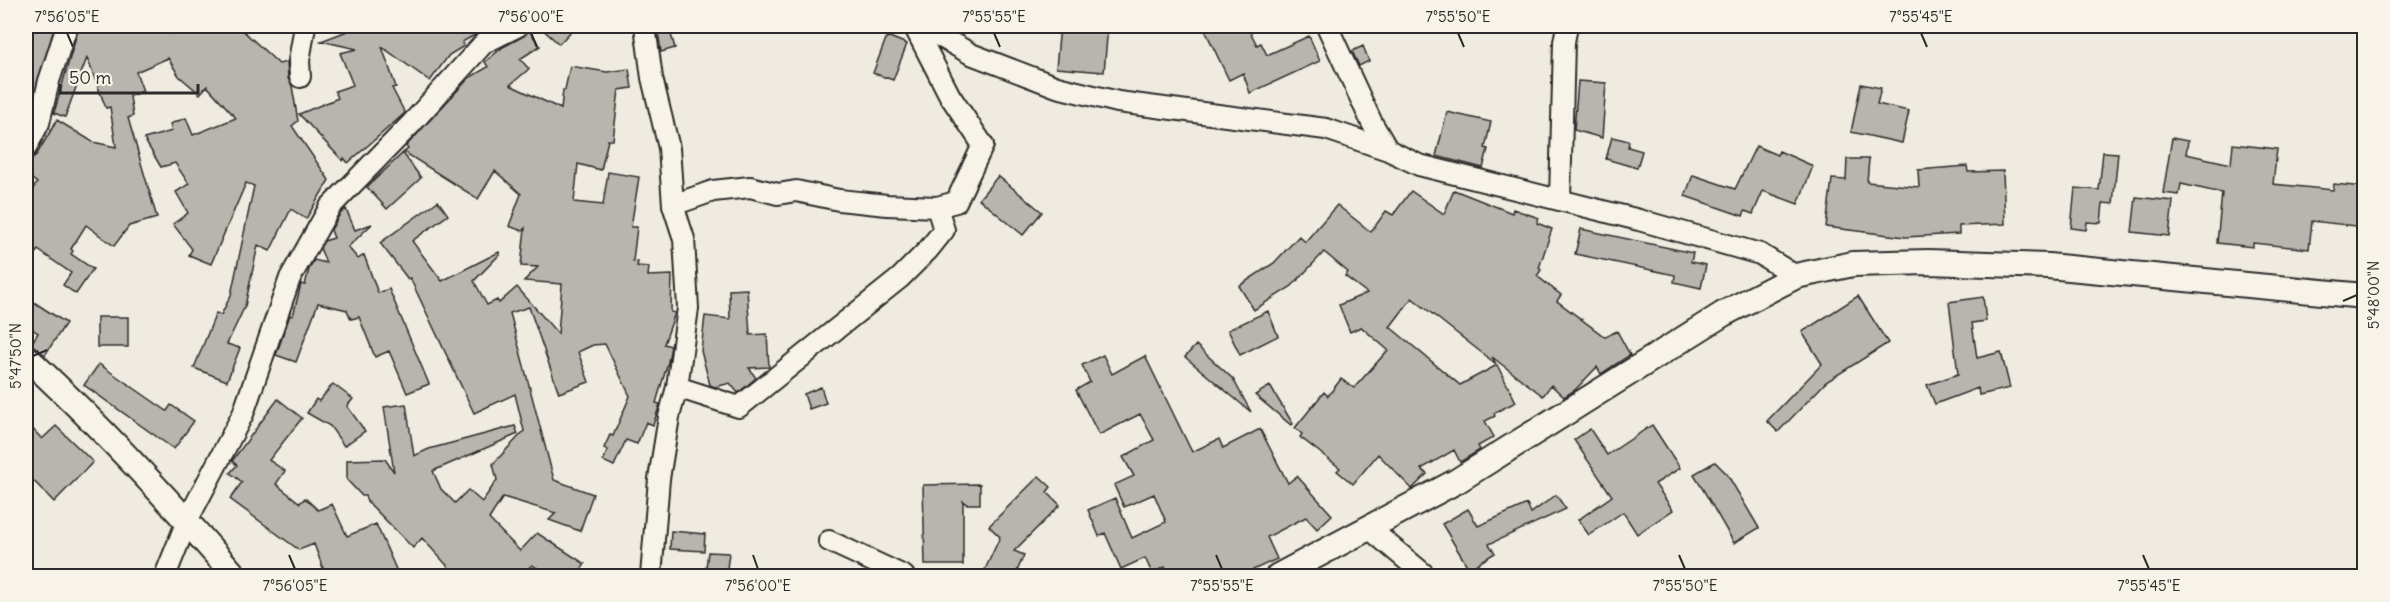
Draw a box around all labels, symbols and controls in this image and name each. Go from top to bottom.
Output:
text: 7°56'05"E [35,7,100,26]
text: 7°56'00"E [498,7,564,26]
text: 7°55'55"E [962,7,1026,26]
text: 7°55'50"E [1426,7,1491,26]
text: 7°55'45"E [1889,7,1953,26]
scale bar [60,57,198,95]
text: 50 m [69,66,111,89]
text: 5°48'00"N [2364,261,2383,329]
text: 5°47'50"N [6,323,25,389]
text: 7°56'05"E [263,576,328,595]
text: 7°56'00"E [725,576,791,595]
text: 7°55'55"E [1190,576,1254,595]
text: 7°55'50"E [1653,576,1718,595]
text: 7°55'45"E [2117,576,2181,595]

